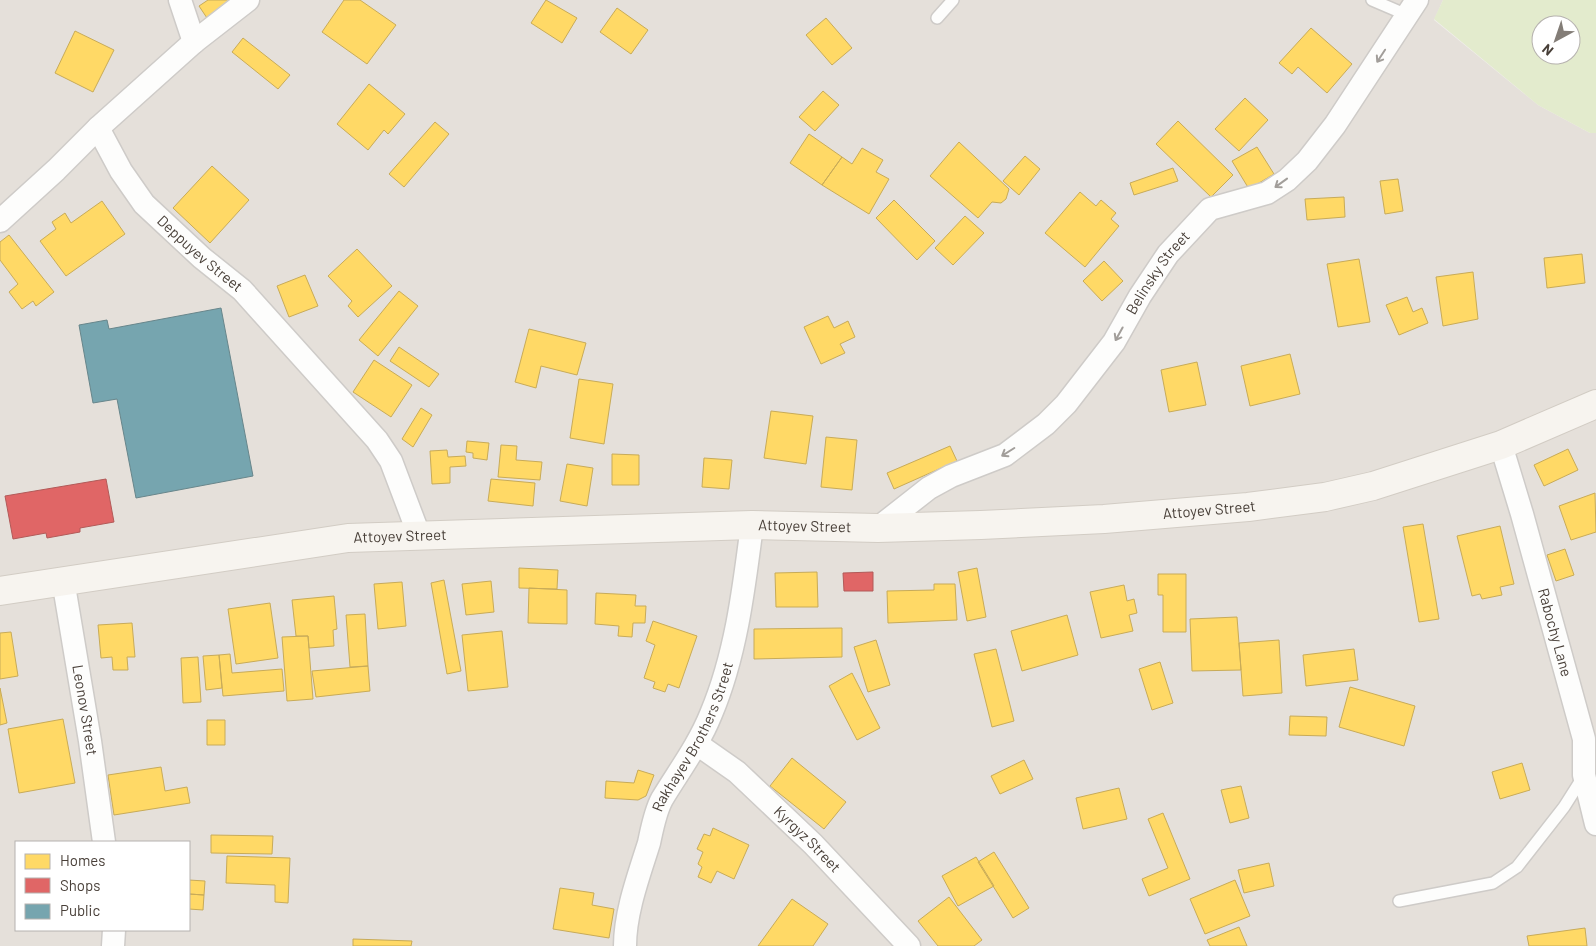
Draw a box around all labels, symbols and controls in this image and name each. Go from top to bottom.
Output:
north arrow [1531,15,1581,65]
text: N [1538,41,1556,60]
one-way arrow [1376,49,1386,63]
one-way arrow [1274,178,1288,188]
street label: Deppuyev Street [154,211,247,295]
street label: Belinsky Street [1121,227,1193,317]
one-way arrow [1113,327,1123,341]
one-way arrow [1002,447,1016,457]
street label: Attoyev Street [1162,496,1257,522]
street label: Attoyev Street [758,515,852,535]
street label: Attoyev Street [353,525,447,546]
street label: Rabochy Lane [1535,586,1576,678]
street label: Rakhayev Brothers Street [647,660,736,814]
street label: Leonov Street [69,663,102,757]
street label: Kyrgyz Street [771,802,845,876]
legend [15,841,190,931]
text: Homes [60,851,105,869]
text: Shops [60,876,100,894]
text: Public [60,901,100,919]

